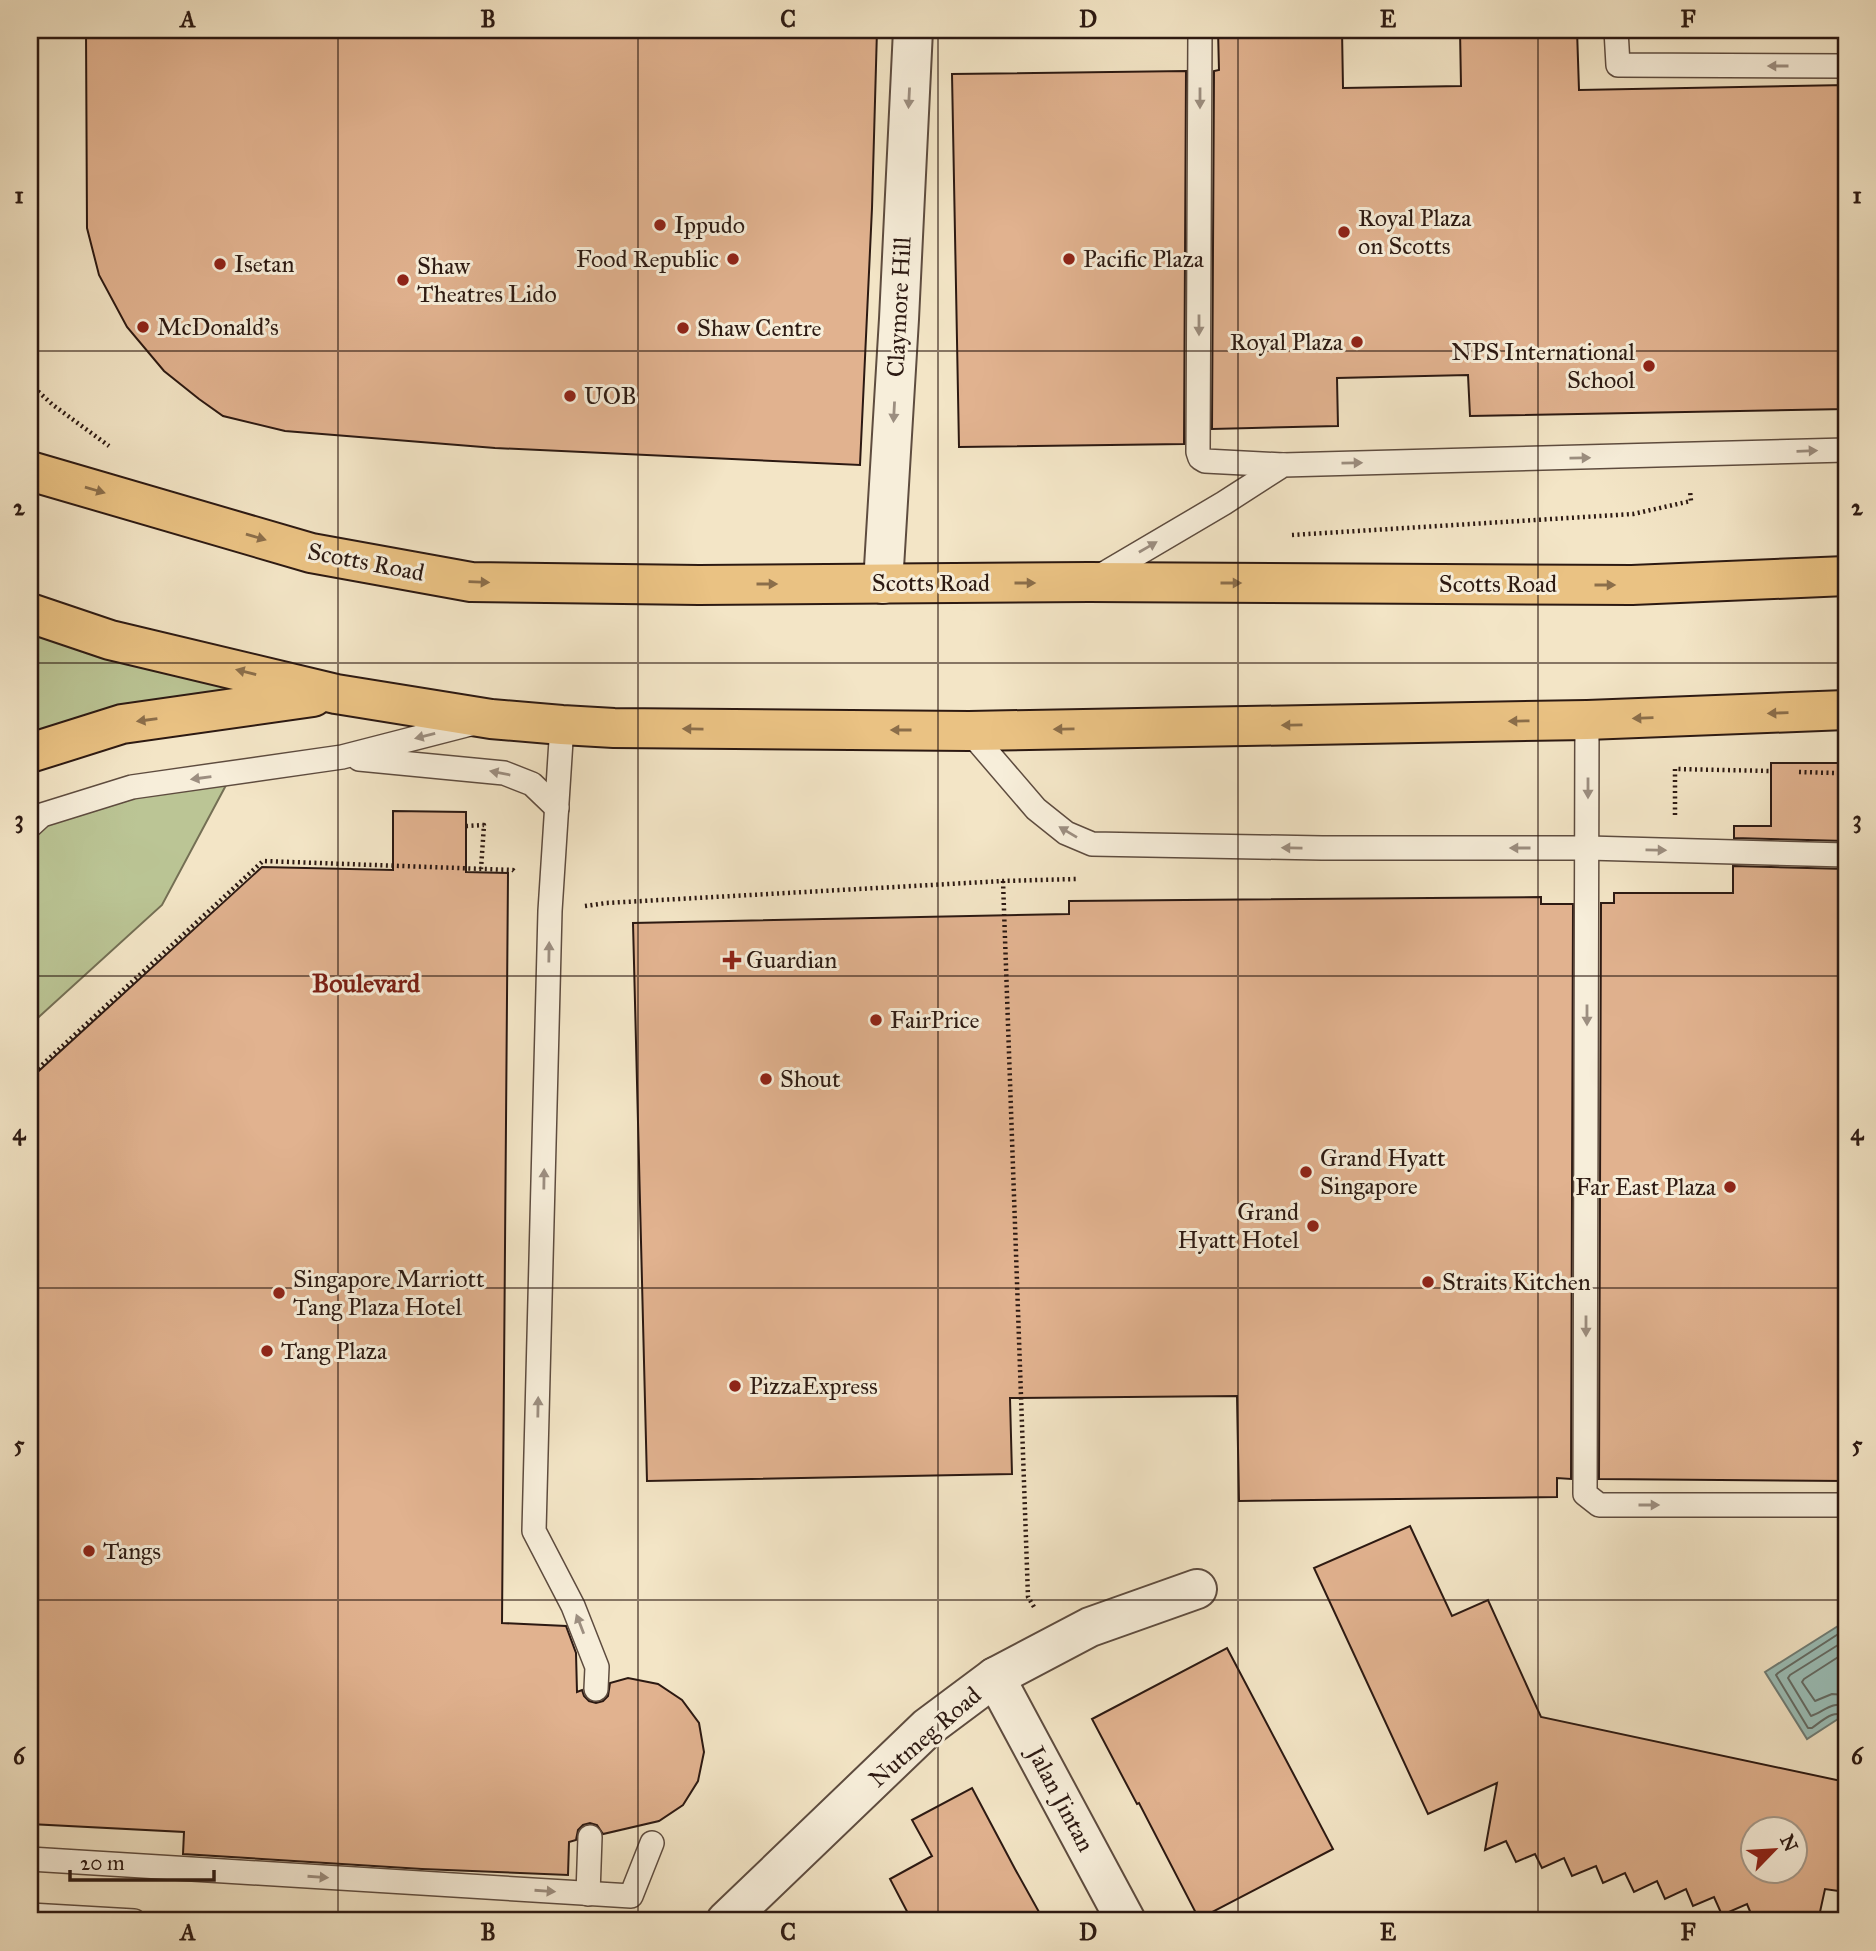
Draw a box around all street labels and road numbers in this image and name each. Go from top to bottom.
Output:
street label: Claymore Hill [880,236,918,378]
street label: Scotts Road [305,536,427,588]
street label: Scotts Road [872,568,990,598]
street label: Scotts Road [1439,569,1557,599]
street label: Nutmeg Road [863,1680,987,1794]
street label: Jalan Jintan [1019,1739,1101,1857]

